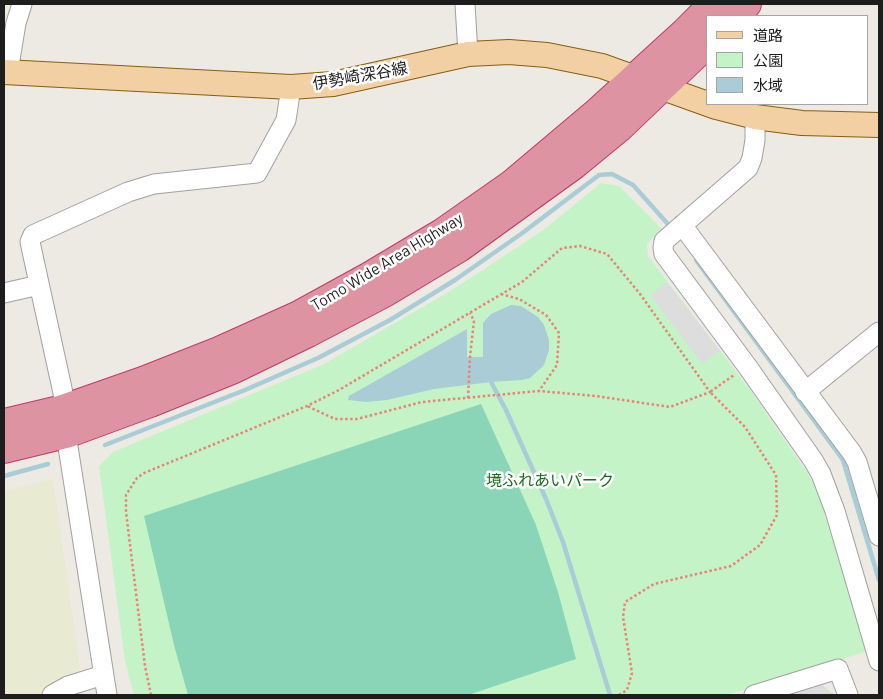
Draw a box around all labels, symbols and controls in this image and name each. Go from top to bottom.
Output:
legend [706,15,868,105]
text: 道路 [753,26,783,44]
text: 公園 [753,51,783,69]
street label: 伊勢崎深谷線 [311,58,409,94]
text: 水域 [753,76,783,94]
street label: Tomo Wide Area Highway [307,209,467,315]
park label: 境ふれあいパーク [486,471,614,491]

